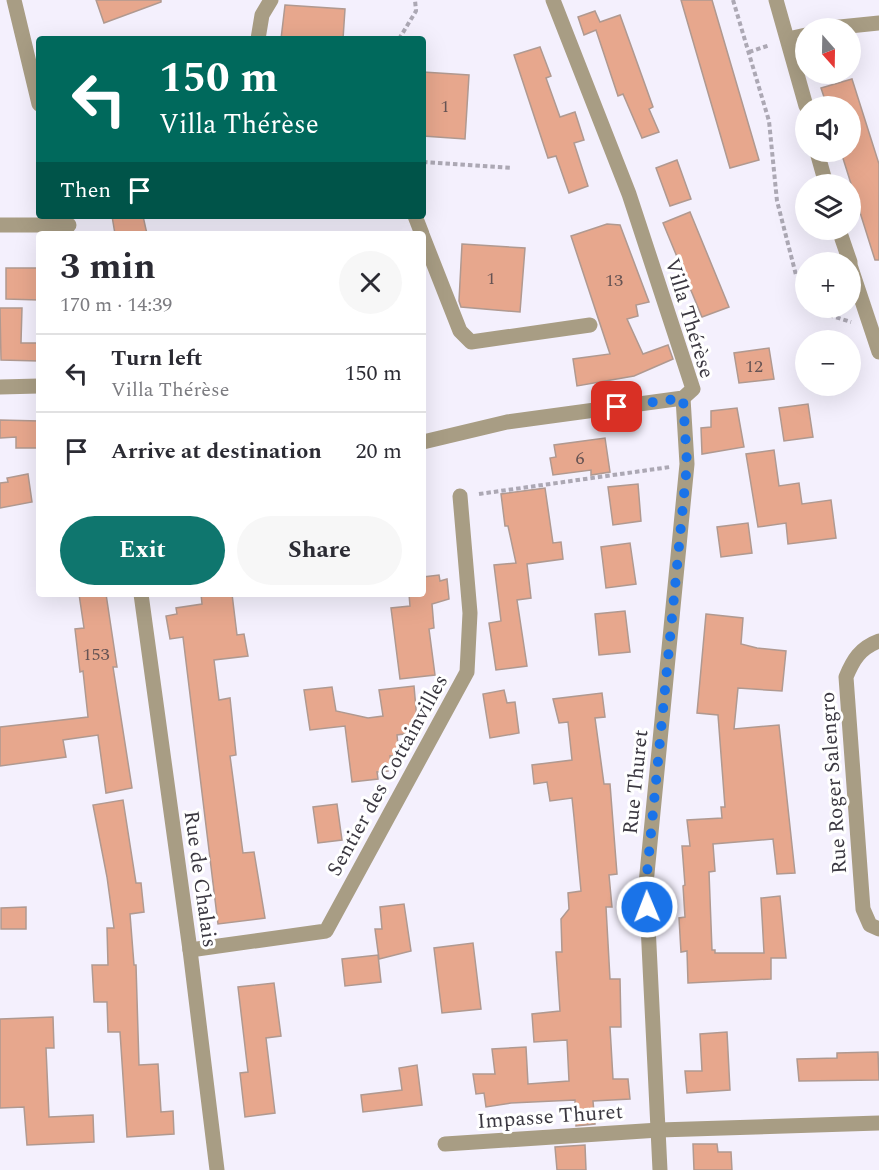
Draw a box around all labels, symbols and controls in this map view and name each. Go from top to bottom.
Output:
north arrow [795,18,861,84]
map controls [795,18,861,396]
text: 150 m [159,47,278,110]
icon: left [60,60,138,138]
house number: 1 [441,93,450,120]
button: sound [795,96,861,162]
text: Villa Thérèse [159,104,319,146]
text: Then [60,174,111,207]
icon: arrive [123,174,156,207]
button: layers [795,174,861,240]
text: 3 min [60,240,156,295]
button: close [339,251,402,314]
button: + [795,252,861,318]
street label: Villa Thérèse [656,254,723,382]
house number: 1 [487,265,496,292]
house number: 13 [605,267,623,294]
text: 170 m · 14:39 [60,290,172,320]
button: − [795,330,861,396]
text: Turn left [111,342,203,375]
house number: 12 [745,353,763,380]
icon: left [60,357,93,390]
text: 150 m [345,357,402,390]
text: Villa Thérèse [111,375,229,405]
pin [591,381,642,432]
icon: arrive [600,390,633,423]
icon: arrive [60,435,93,468]
text: Arrive at destination [111,435,322,468]
text: 20 m [356,435,402,468]
house number: 6 [576,445,585,472]
button: Exit [60,516,225,585]
button: Share [237,516,402,585]
house number: 153 [83,641,110,668]
street label: Sentier des Cottainvilles [319,669,457,882]
street label: Rue Roger Salengro [812,691,856,875]
street label: Rue Thuret [615,728,657,836]
street label: Rue de Chalais [175,809,225,950]
position arrow [615,875,679,939]
street label: Impasse Thuret [476,1096,624,1138]

